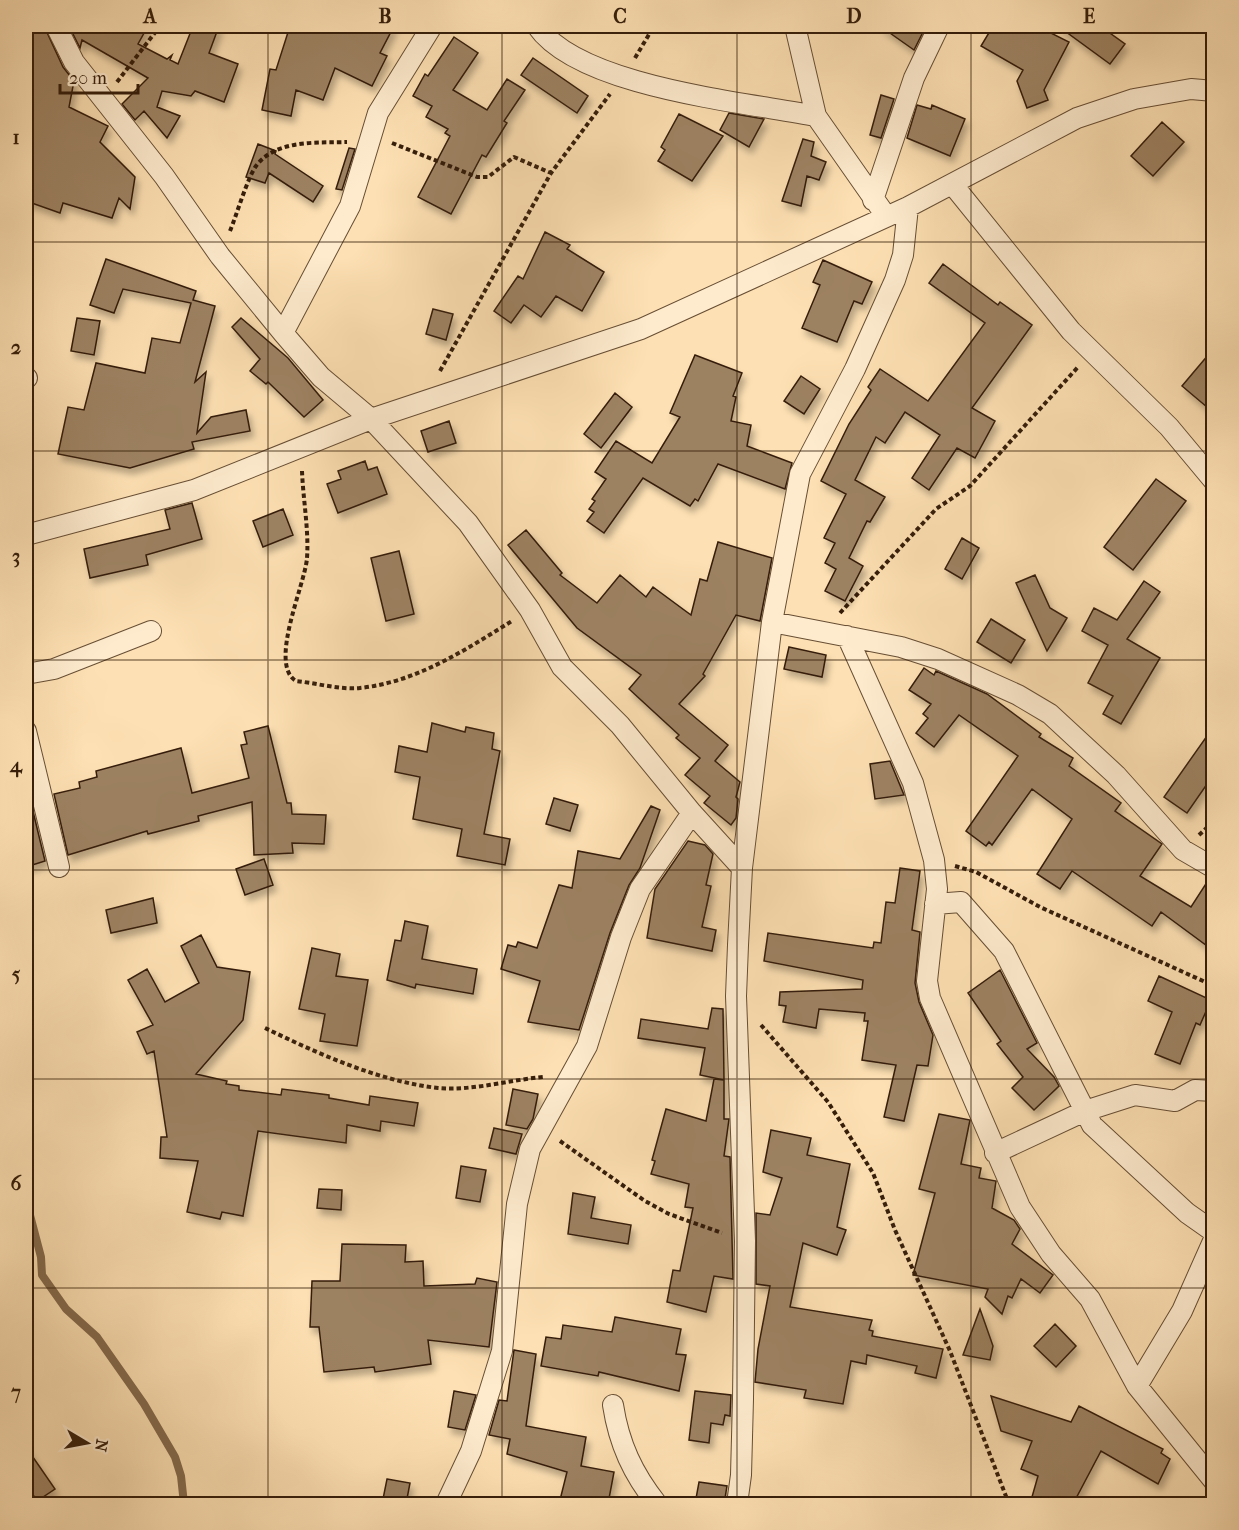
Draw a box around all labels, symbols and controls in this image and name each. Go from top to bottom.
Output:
text: A [142,5,158,28]
text: B [378,5,392,28]
text: C [613,5,627,28]
text: D [846,5,862,28]
text: E [1083,5,1095,28]
scale bar [60,57,138,95]
text: 20 m [69,68,107,89]
text: 1 [12,126,20,149]
text: 2 [11,336,21,359]
text: 3 [12,545,20,568]
text: 4 [9,754,23,778]
text: 5 [12,963,21,986]
text: 6 [11,1172,23,1195]
text: 7 [10,1381,21,1404]
north arrow [57,1413,117,1473]
text: N [91,1438,112,1454]

